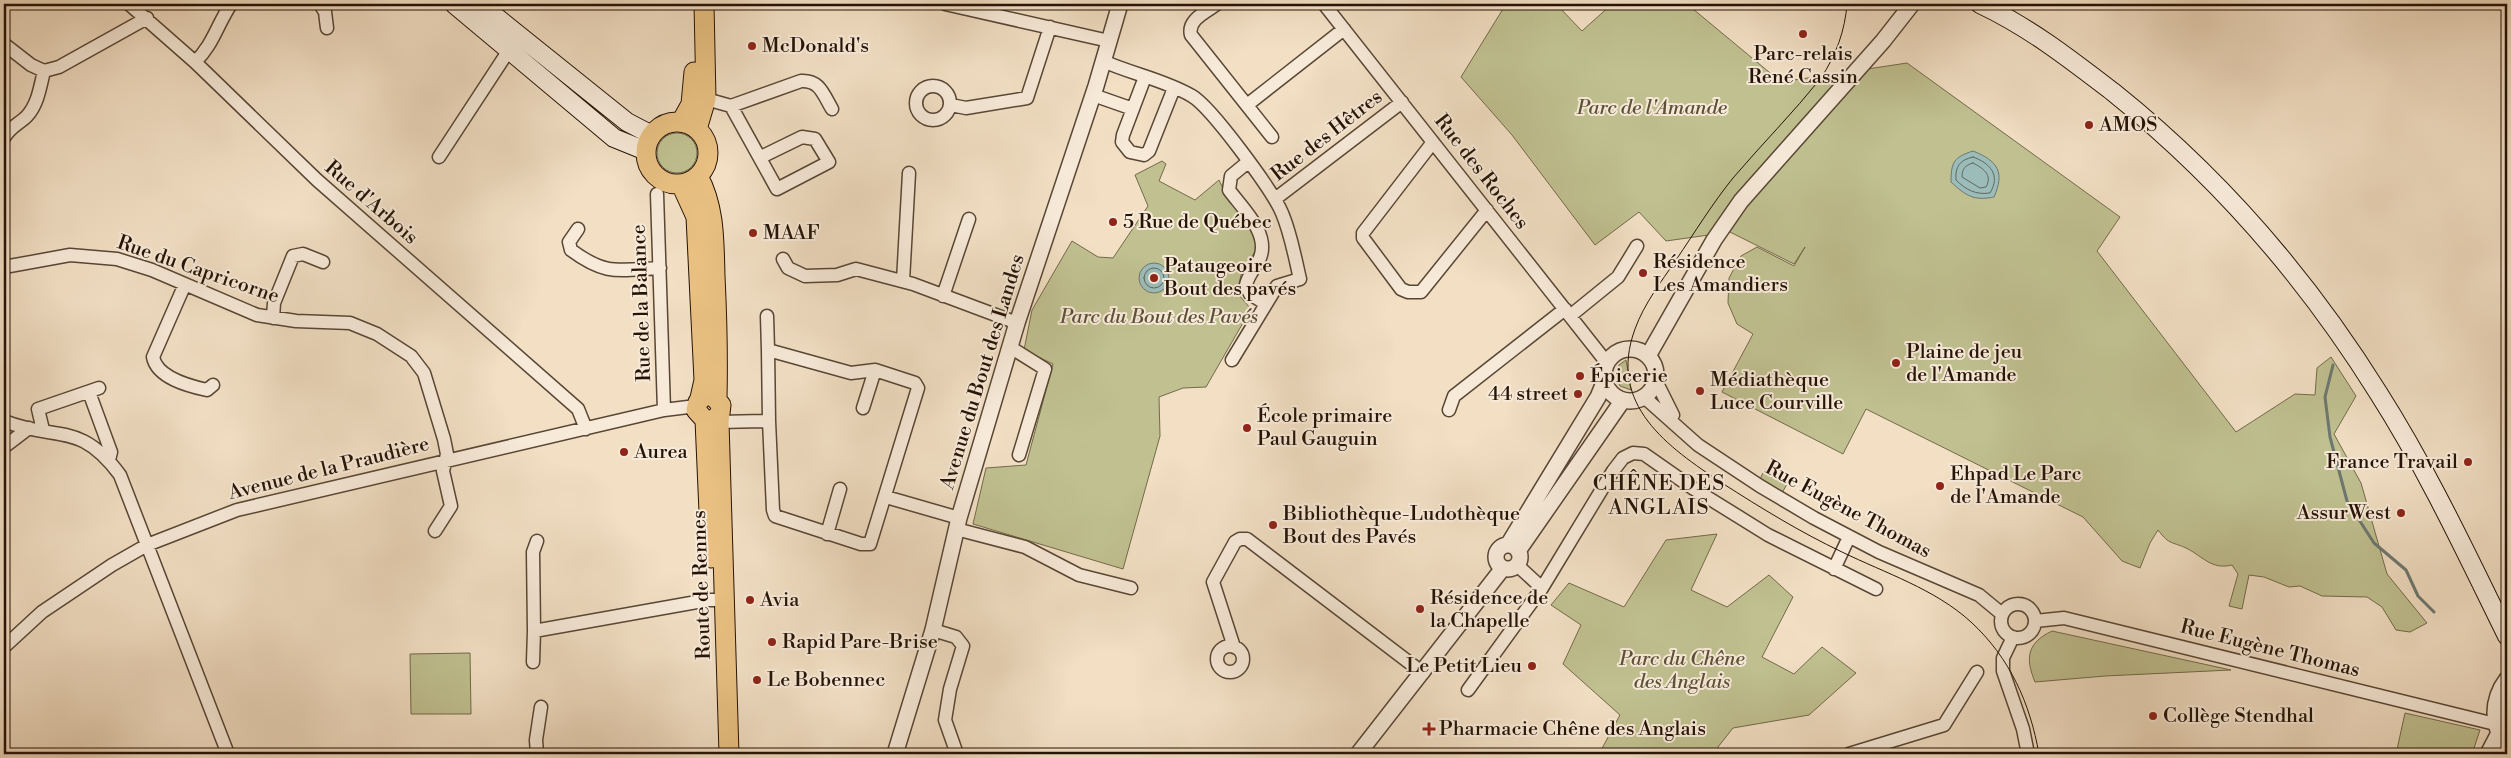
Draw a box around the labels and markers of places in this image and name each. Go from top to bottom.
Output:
marker: Parc-relais René Cassin [1797,28,1809,40]
place label: McDonald's [762,34,869,59]
marker: McDonald's [746,40,758,52]
place label: Parc-relais René Cassin [1748,42,1858,90]
place label: AMOS [2098,113,2158,138]
marker: AMOS [2083,119,2095,131]
place label: 5 Rue de Québec [1123,210,1272,235]
marker: 5 Rue de Québec [1107,216,1119,228]
place label: MAAF [763,221,820,246]
marker: MAAF [747,227,759,239]
place label: Résidence Les Amandiers [1653,250,1788,298]
place label: Pataugeoire Bout des pavés [1163,254,1296,302]
marker: Résidence Les Amandiers [1637,267,1649,279]
marker: Pataugeoire Bout des pavés [1148,272,1160,284]
place label: Plaine de jeu de l'Amande [1906,340,2023,388]
marker: Plaine de jeu de l'Amande [1890,357,1902,369]
place label: Épicerie [1590,363,1668,389]
place label: Médiathèque Luce Courville [1710,368,1843,416]
marker: Épicerie [1574,370,1586,382]
place label: 44 street [1488,382,1568,407]
marker: Médiathèque Luce Courville [1694,385,1706,397]
marker: 44 street [1572,388,1584,400]
place label: École primaire Paul Gauguin [1257,403,1392,452]
marker: École primaire Paul Gauguin [1241,422,1253,434]
place label: Aurea [633,440,689,465]
marker: Aurea [618,446,630,458]
place label: France Travail [2326,450,2458,475]
marker: France Travail [2462,456,2474,468]
place label: Ehpad Le Parc de l'Amande [1950,462,2082,510]
marker: Ehpad Le Parc de l'Amande [1934,480,1946,492]
place label: AssurWest [2296,501,2391,526]
place label: Bibliothèque-Ludothèque Bout des Pavés [1282,502,1520,550]
marker: AssurWest [2395,507,2407,519]
marker: Bibliothèque-Ludothèque Bout des Pavés [1267,519,1279,531]
place label: Résidence de la Chapelle [1430,586,1548,634]
place label: Avia [759,588,800,613]
marker: Avia [744,594,756,606]
marker: Résidence de la Chapelle [1414,603,1426,615]
place label: Rapid Pare-Brise [782,630,938,655]
marker: Rapid Pare-Brise [766,636,778,648]
place label: Le Petit Lieu [1406,654,1523,679]
marker: Le Petit Lieu [1526,660,1538,672]
place label: Le Bobennec [767,668,885,693]
marker: Le Bobennec [751,674,763,686]
place label: Collège Stendhal [2163,704,2314,729]
marker: Collège Stendhal [2147,710,2159,722]
place label: Pharmacie Chêne des Anglais [1439,717,1706,742]
marker: Pharmacie Chêne des Anglais [1423,723,1435,735]

